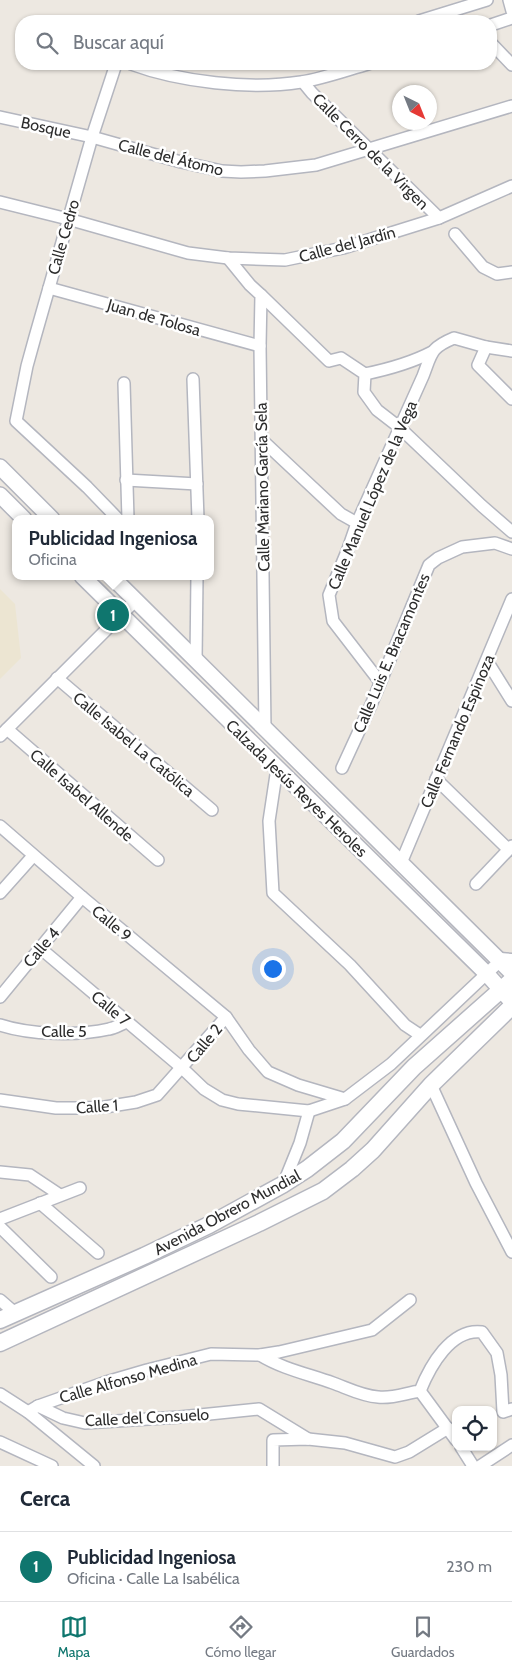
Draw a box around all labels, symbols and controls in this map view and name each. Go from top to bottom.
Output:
search box [15,15,497,70]
icon: search [33,29,61,57]
text: Buscar aquí [73,31,164,54]
north arrow [392,85,437,130]
street label: Calle Cerro de la Virgen [309,89,433,213]
street label: Bosque [19,113,73,142]
street label: Calle del Átomo [116,135,226,180]
street label: Calle Cedro [44,197,83,277]
street label: Calle del Jardín [297,222,397,266]
street label: Juan de Tolosa [104,295,203,340]
street label: Calle Manuel López de la Vega [324,398,421,593]
street label: Calle Mariano García Sela [252,402,273,572]
popup [12,515,214,580]
text: Publicidad Ingeniosa [28,527,198,550]
text: Oficina [28,550,77,569]
street label: Calle Luis E. Bracamontes [349,570,434,736]
pin: 1 [97,596,129,634]
street label: Calle Fernando Espinoza [416,651,499,811]
street label: Calle Isabel La Católica [69,688,198,801]
street label: Calzada Jesús Reyes Heroles [222,716,372,861]
street label: Calle Isabel Allende [26,745,137,845]
street label: Calle 9 [88,901,135,945]
street label: Calle 4 [19,924,63,971]
your location [260,956,286,982]
street label: Calle 7 [87,987,134,1030]
street label: Calle 2 [183,1020,226,1067]
street label: Calle 5 [41,1022,87,1041]
street label: Calle 1 [75,1096,119,1117]
street label: Avenida Obrero Mundial [151,1166,304,1259]
street label: Calle Alfonso Medina [57,1350,199,1407]
street label: Calle del Consuelo [84,1405,210,1430]
map controls [452,1406,497,1451]
button: locate [452,1406,497,1451]
text: Cerca [20,1486,70,1511]
text: Publicidad Ingeniosa [67,1546,236,1569]
text: 1 [33,1557,39,1576]
text: 230 m [446,1557,492,1576]
text: Oficina · Calle La Isabélica [67,1569,240,1588]
tab: Mapa [58,1613,90,1661]
tab: Cómo llegar [205,1613,276,1661]
tab: Guardados [391,1613,454,1661]

